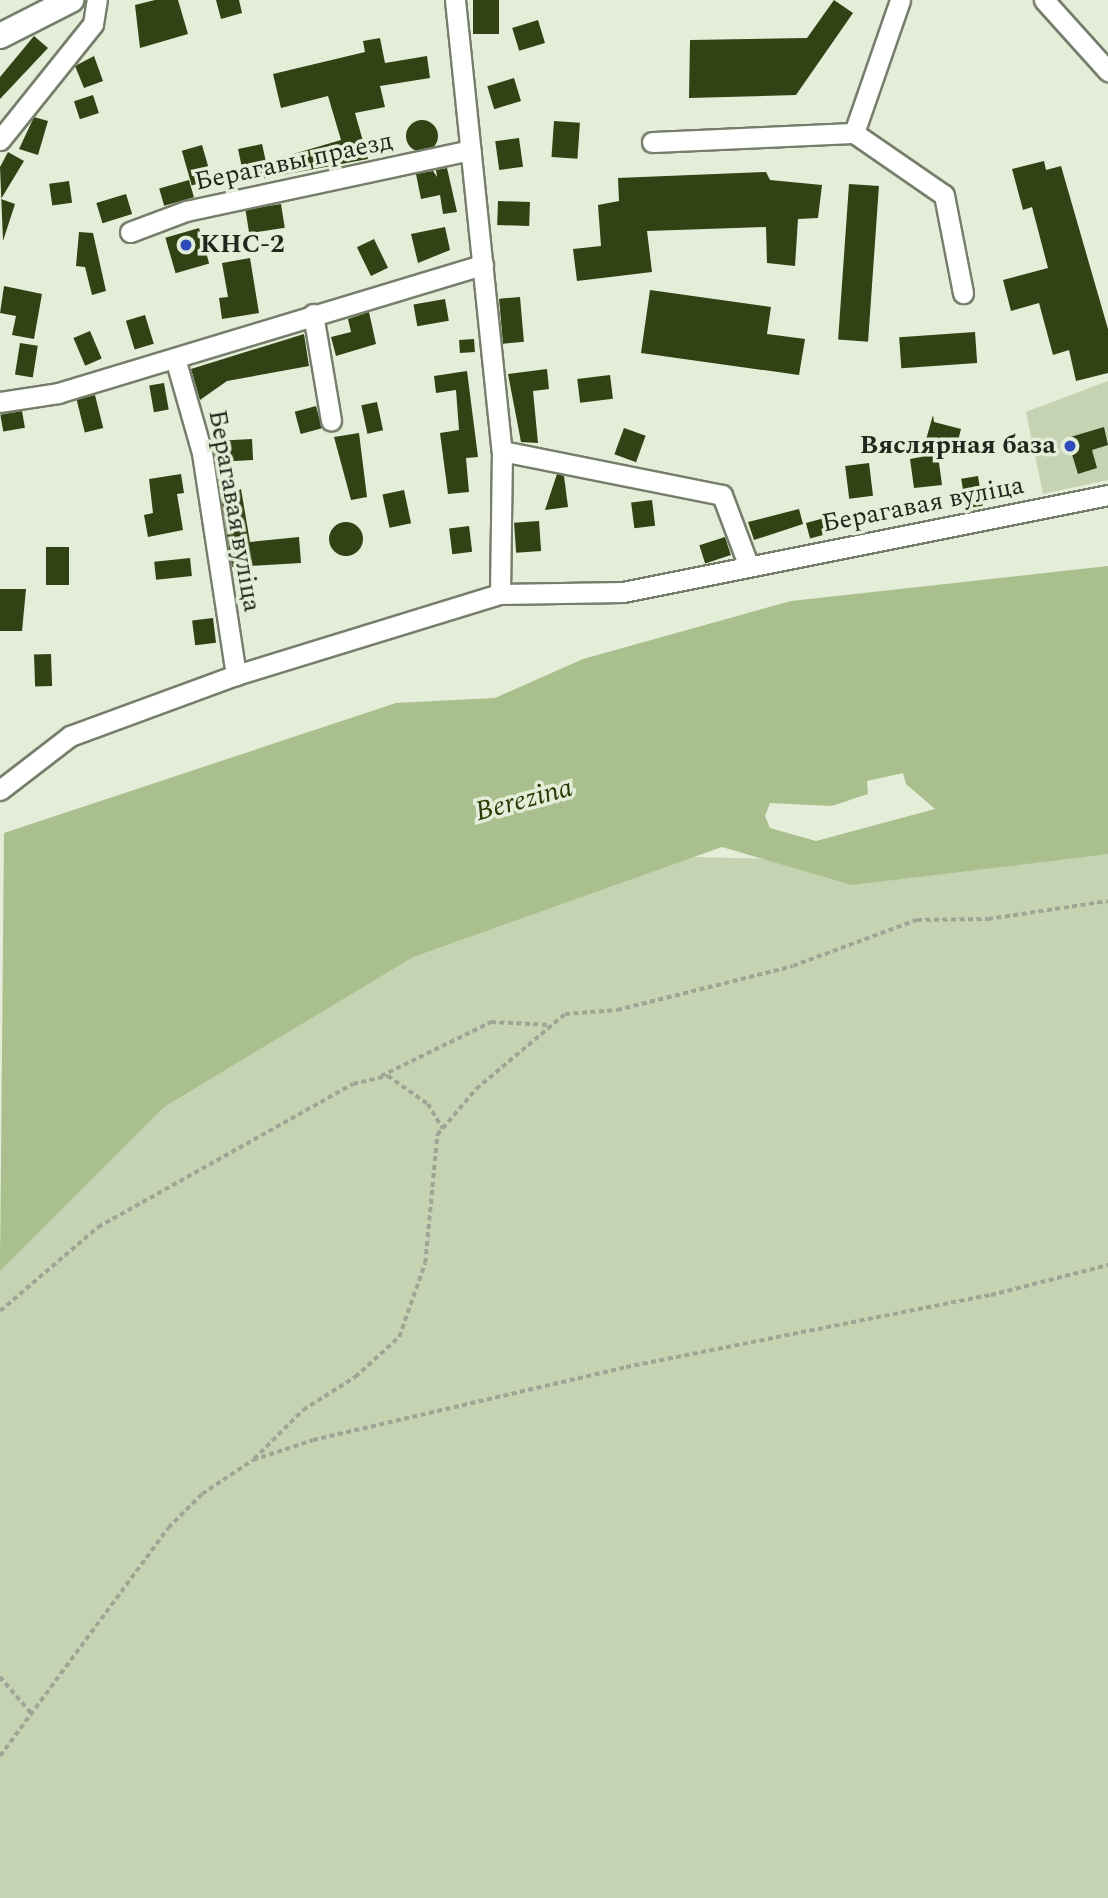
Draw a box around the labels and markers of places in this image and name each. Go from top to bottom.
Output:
place label: КНС-2 [200,229,285,261]
marker: КНС-2 [178,237,194,253]
place label: Вяслярная база [860,430,1056,462]
marker: Вяслярная база [1062,438,1078,454]

